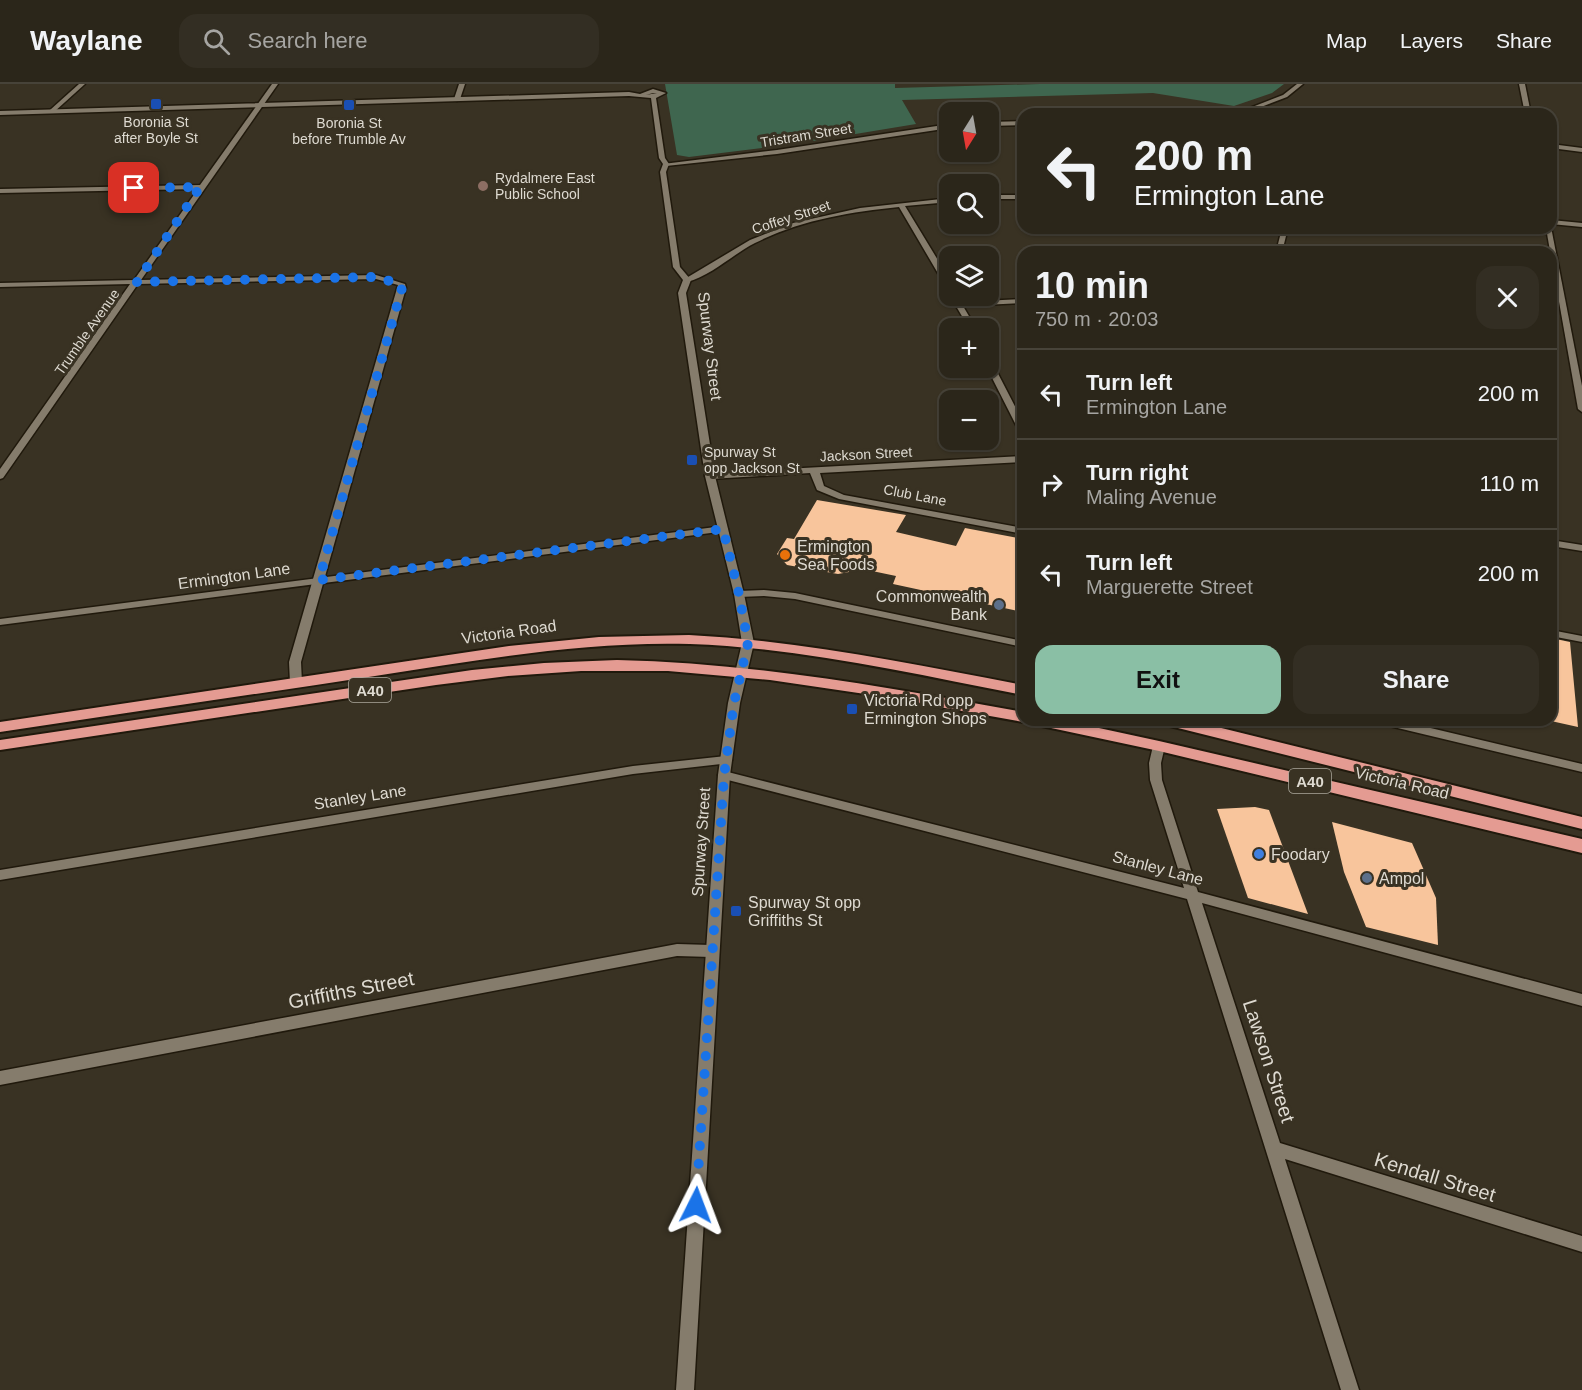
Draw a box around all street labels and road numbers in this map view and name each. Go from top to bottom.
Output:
street label: Tristram Street [759,120,853,150]
street label: Coffey Street [750,197,832,237]
street label: Trumble Avenue [51,286,123,378]
street label: Spurway Street [695,291,725,402]
street label: Jackson Street [819,444,913,464]
street label: Club Lane [882,481,948,509]
street label: Ermington Lane [177,560,291,592]
street label: Victoria Road [460,617,558,647]
road number: A40 [349,678,391,702]
street label: Victoria Road [1353,764,1451,802]
road number: A40 [1289,769,1331,793]
street label: Stanley Lane [313,781,408,813]
street label: Spurway Street [689,786,713,897]
street label: Stanley Lane [1111,848,1205,888]
street label: Griffiths Street [286,967,416,1013]
street label: Lawson Street [1239,997,1299,1126]
street label: Kendall Street [1372,1148,1499,1206]

